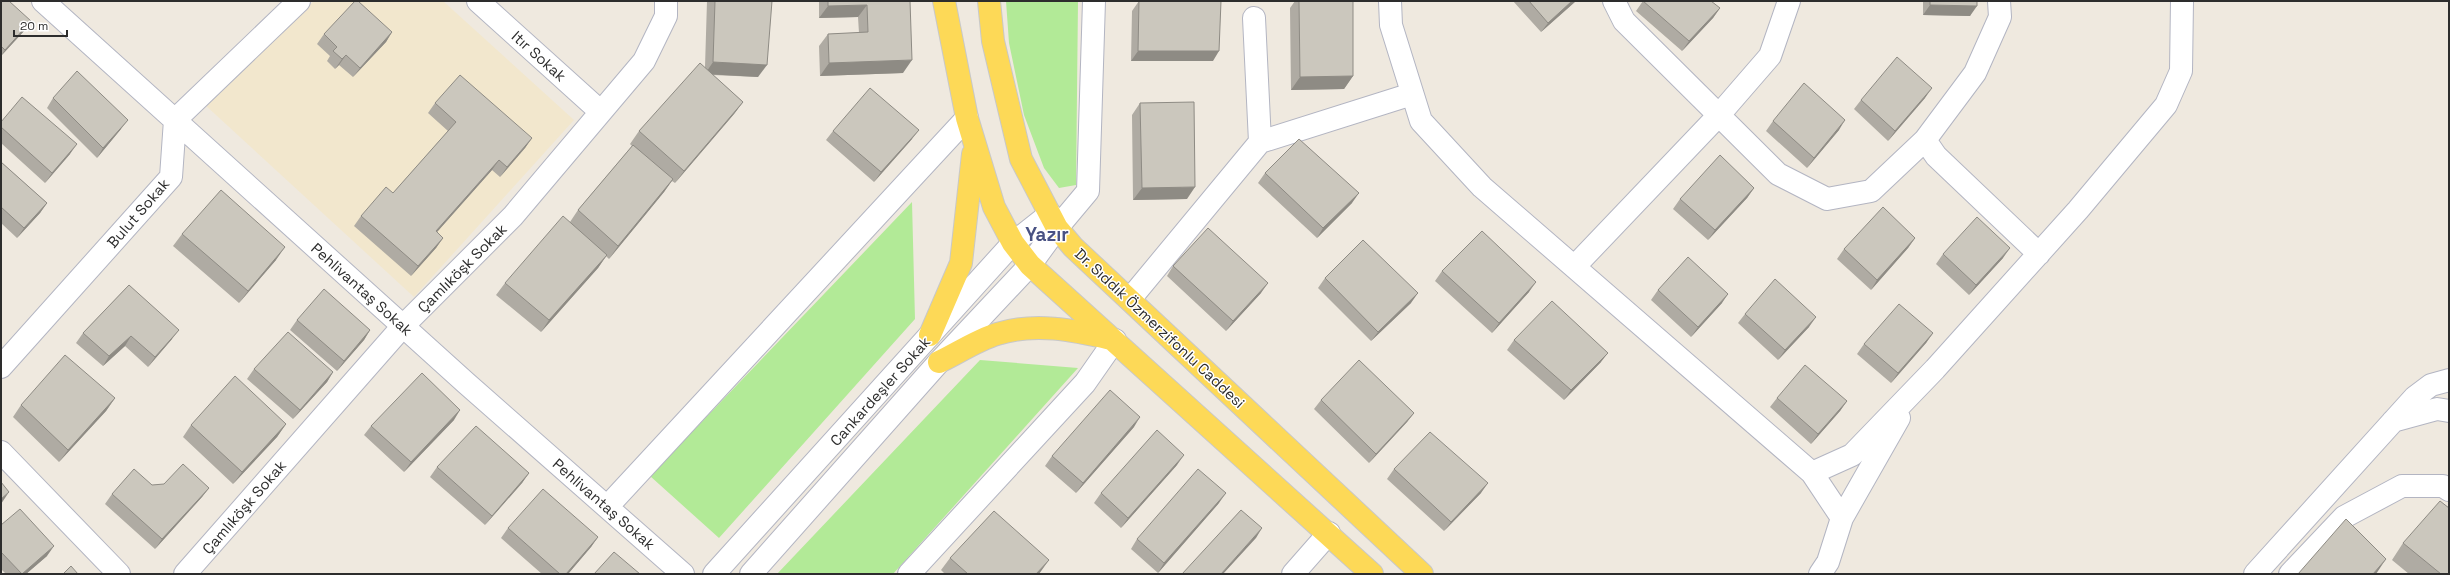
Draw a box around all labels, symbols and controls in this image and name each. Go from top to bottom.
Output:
scale bar [14,12,67,38]
text: 20 m [20,18,48,34]
street label: Itır Sokak [508,27,570,85]
street label: Bulut Sokak [103,174,173,252]
street label: Çamlıköşk Sokak [413,219,511,317]
district label: Yazır [1025,222,1069,247]
street label: Pehlivantaş Sokak [307,238,417,340]
street label: Dr. Sıddık Özmerzifonlu Caddesi [1071,244,1249,412]
street label: Cankardeşler Sokak [826,332,934,450]
street label: Pehlivantaş Sokak [549,454,659,554]
street label: Çamlıköşk Sokak [198,456,290,558]

